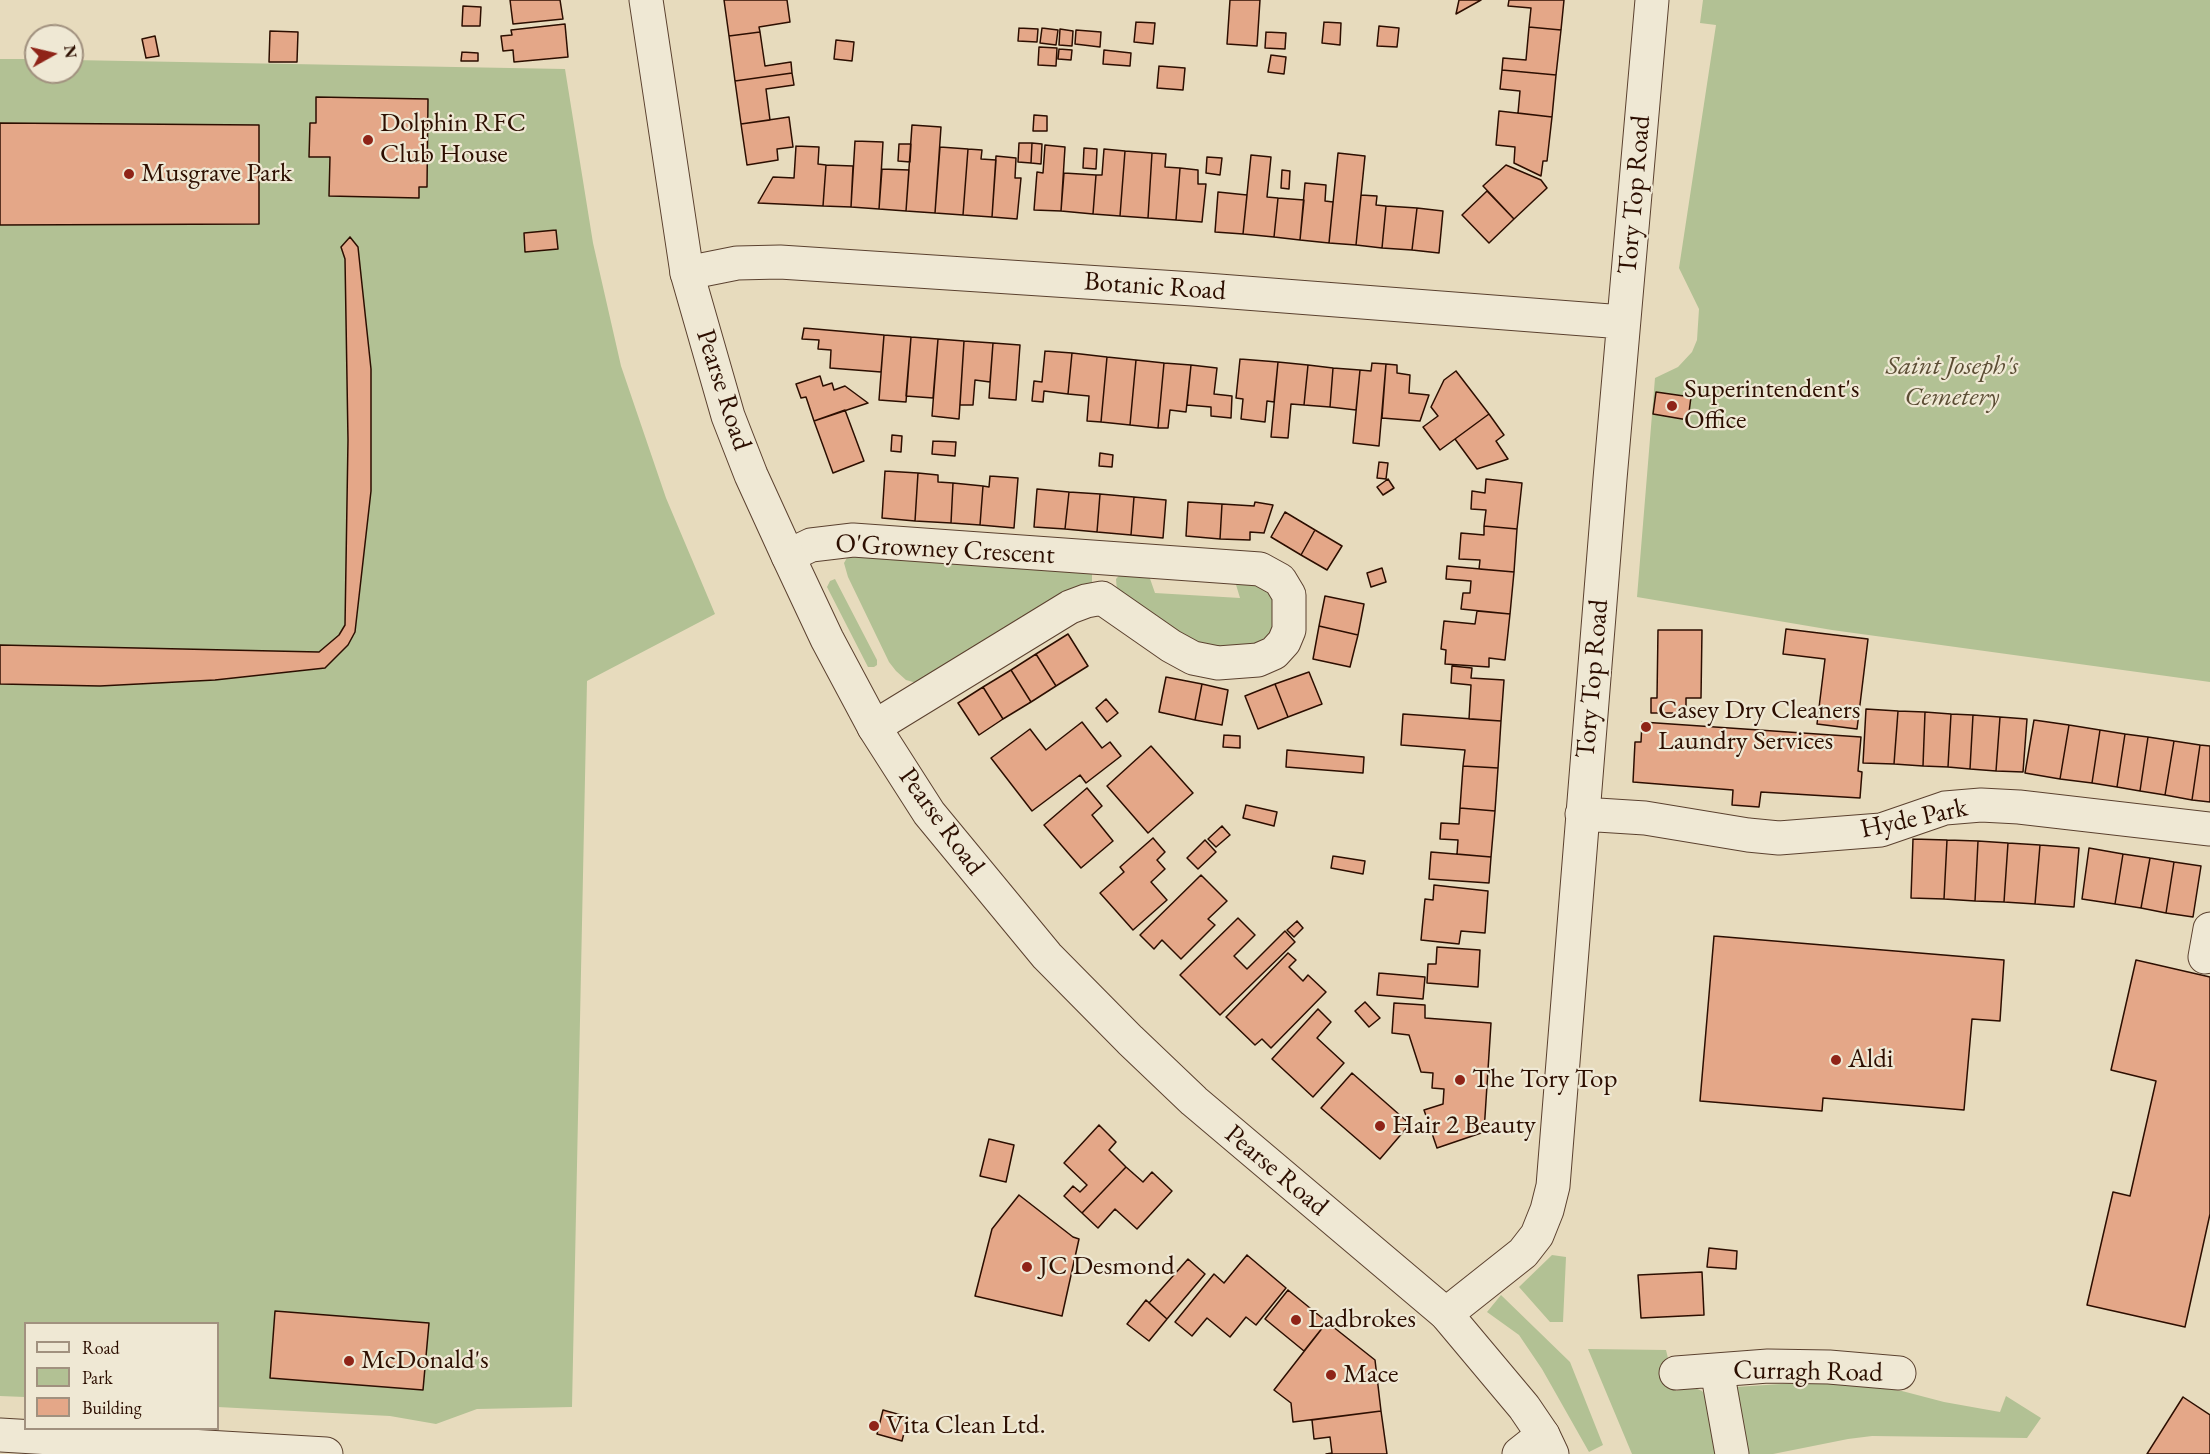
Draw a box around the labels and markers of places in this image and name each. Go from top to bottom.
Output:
place label: Dolphin RFC Club House [380,108,526,171]
marker: Dolphin RFC Club House [361,133,375,147]
place label: Musgrave Park [141,158,292,190]
marker: Musgrave Park [122,167,136,181]
place label: Superintendent's Office [1684,374,1860,437]
marker: Superintendent's Office [1665,399,1679,413]
place label: Casey Dry Cleaners Laundry Services [1658,695,1860,758]
marker: Casey Dry Cleaners Laundry Services [1639,720,1653,734]
place label: Aldi [1848,1044,1893,1076]
marker: Aldi [1829,1053,1843,1067]
place label: The Tory Top [1472,1064,1617,1096]
marker: The Tory Top [1453,1073,1467,1087]
place label: Hair 2 Beauty [1392,1110,1536,1142]
marker: Hair 2 Beauty [1373,1119,1387,1133]
place label: JC Desmond [1039,1251,1175,1283]
marker: JC Desmond [1020,1260,1034,1274]
place label: Ladbrokes [1308,1304,1416,1336]
marker: Ladbrokes [1289,1313,1303,1327]
place label: McDonald's [361,1345,489,1377]
marker: McDonald's [342,1354,356,1368]
place label: Mace [1343,1359,1399,1391]
marker: Mace [1324,1368,1338,1382]
place label: Vita Clean Ltd. [886,1410,1046,1442]
marker: Vita Clean Ltd. [867,1419,881,1433]

